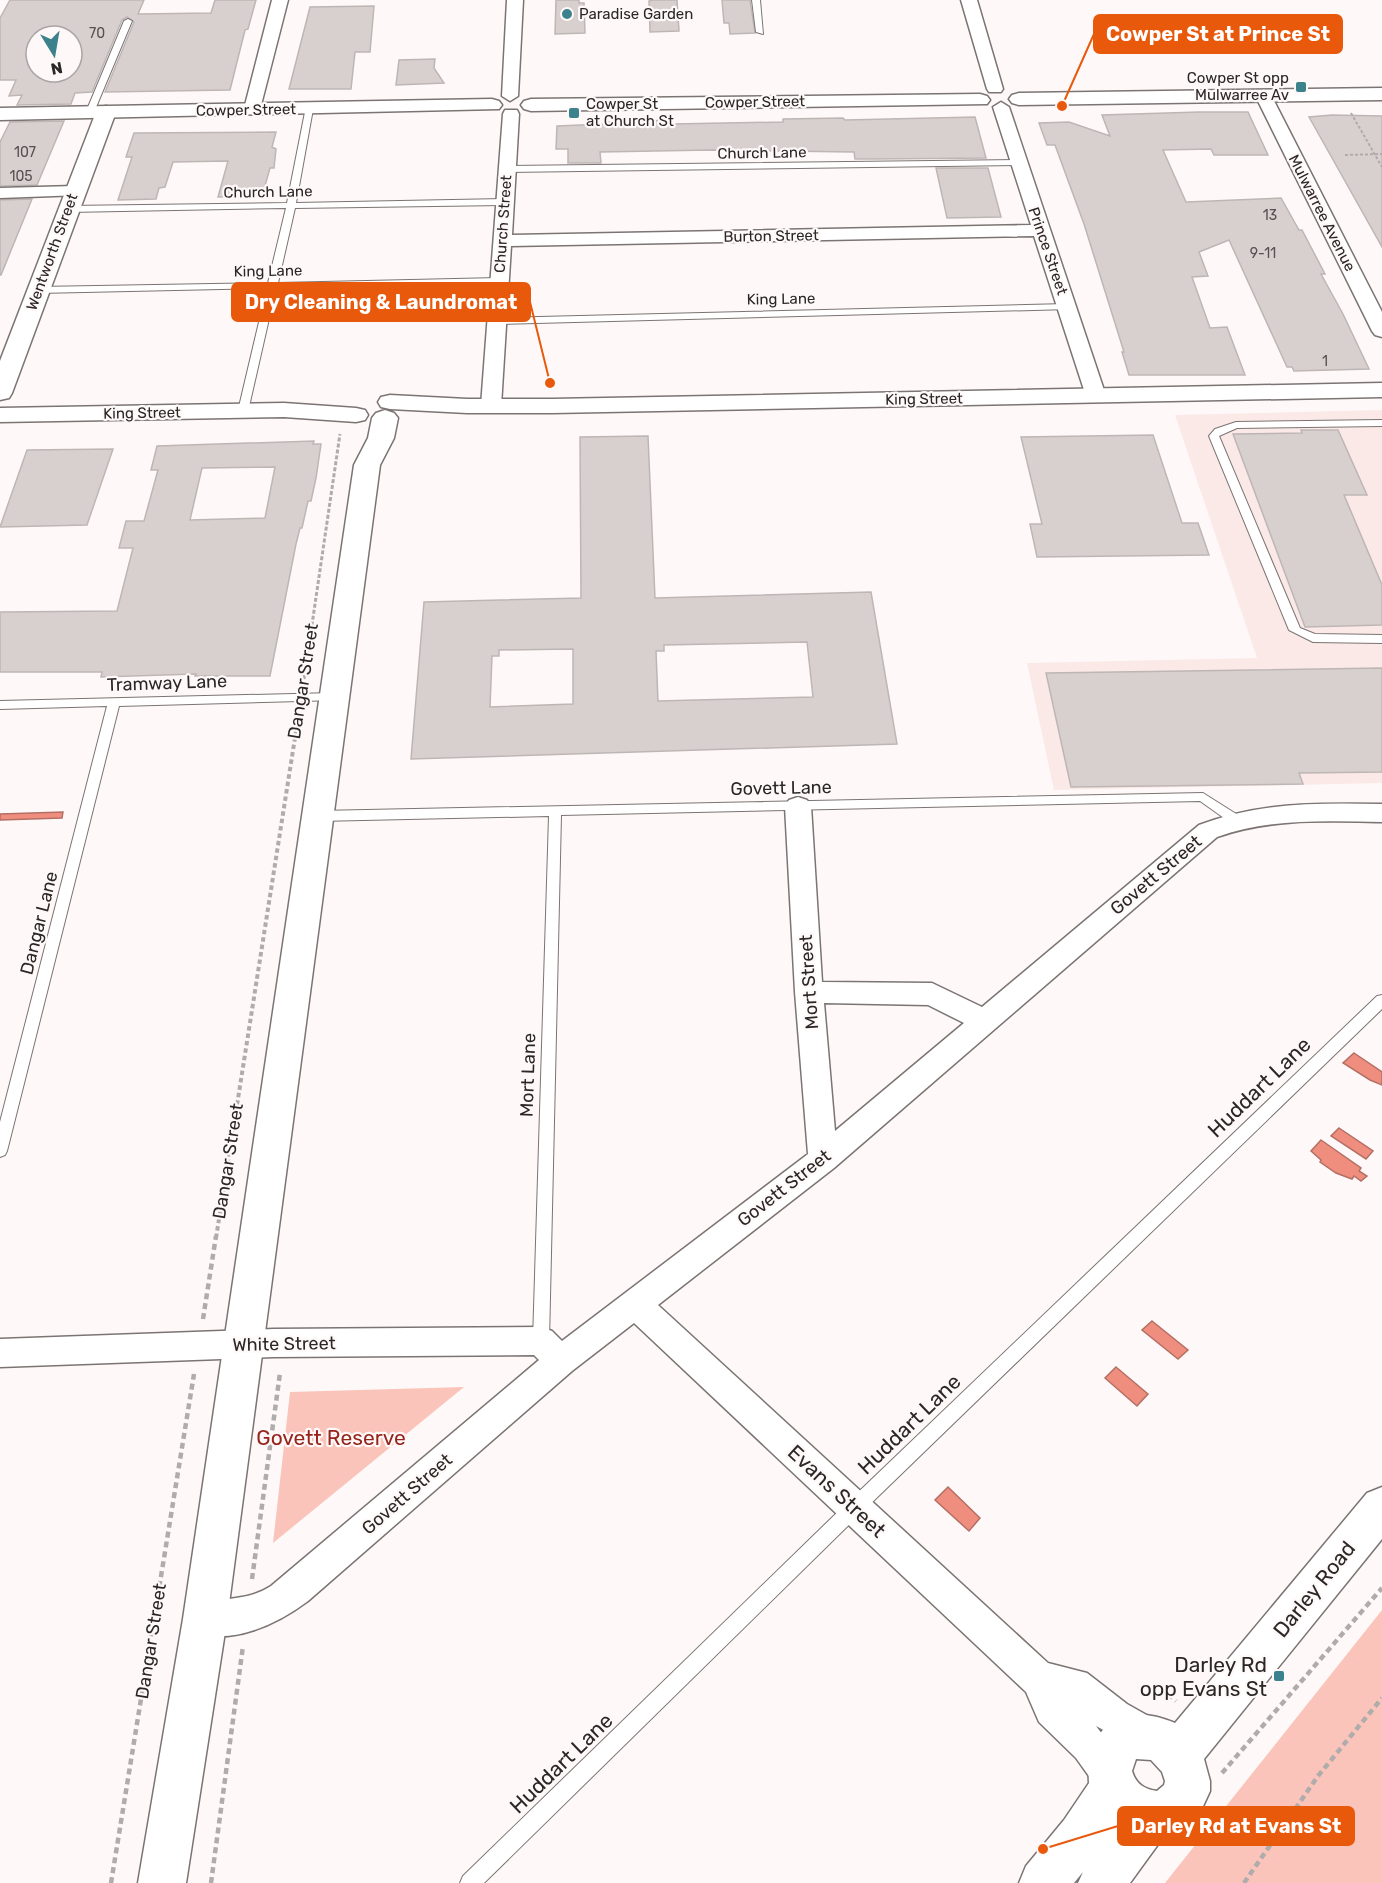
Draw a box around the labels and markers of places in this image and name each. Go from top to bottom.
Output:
place label: Paradise Garden [579,5,693,23]
marker: Paradise Garden [560,7,574,21]
callout: Cowper St at Prince St [1094,15,1342,53]
place label: Cowper St opp Mulwarree Av [1187,69,1289,104]
marker: Cowper St opp Mulwarree Av [1294,80,1308,94]
place label: Cowper St at Church St [586,95,674,130]
marker: Cowper St at Church St [567,106,581,120]
callout: Dry Cleaning & Laundromat [232,283,530,321]
place label: Darley Rd opp Evans St [1140,1652,1267,1701]
marker: Darley Rd opp Evans St [1272,1669,1286,1683]
callout: Darley Rd at Evans St [1118,1807,1354,1845]

